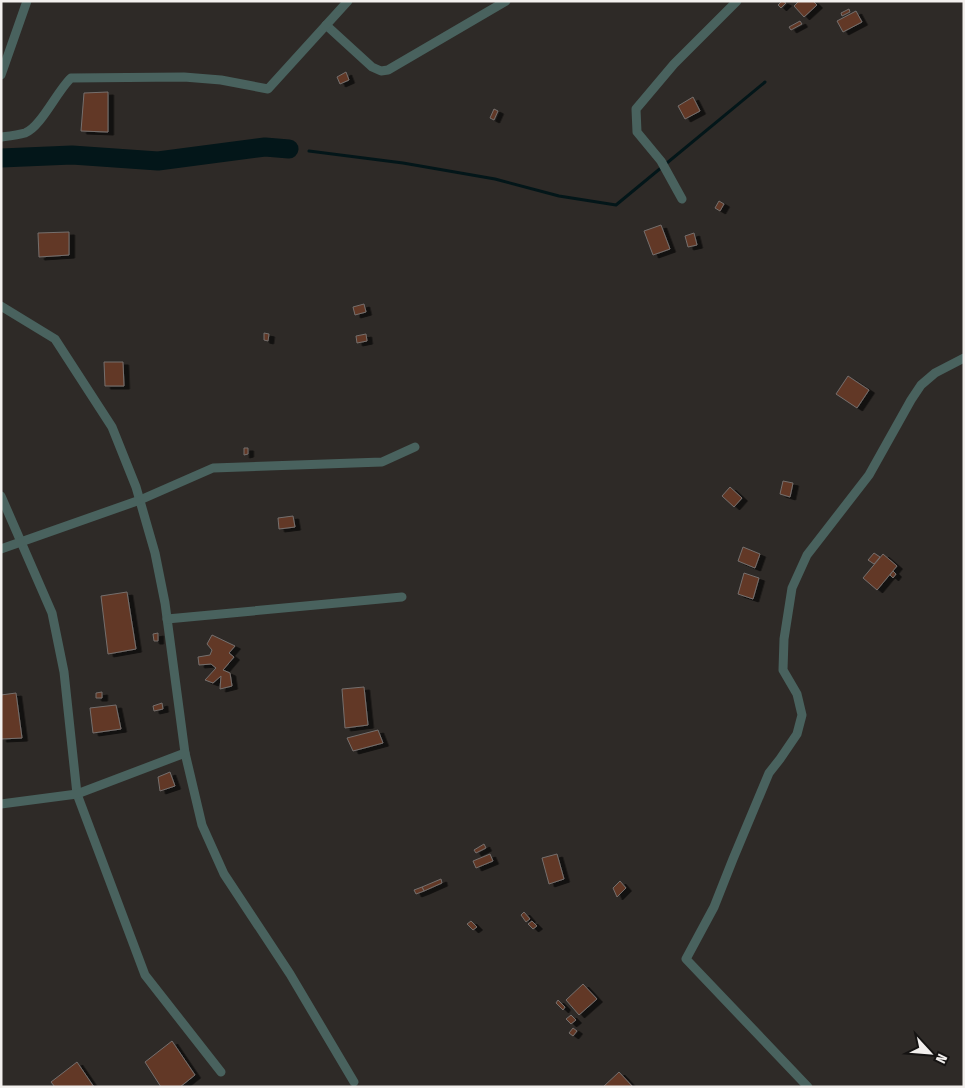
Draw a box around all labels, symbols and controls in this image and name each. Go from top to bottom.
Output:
north arrow [905,1028,955,1078]
text: N [932,1051,951,1066]

